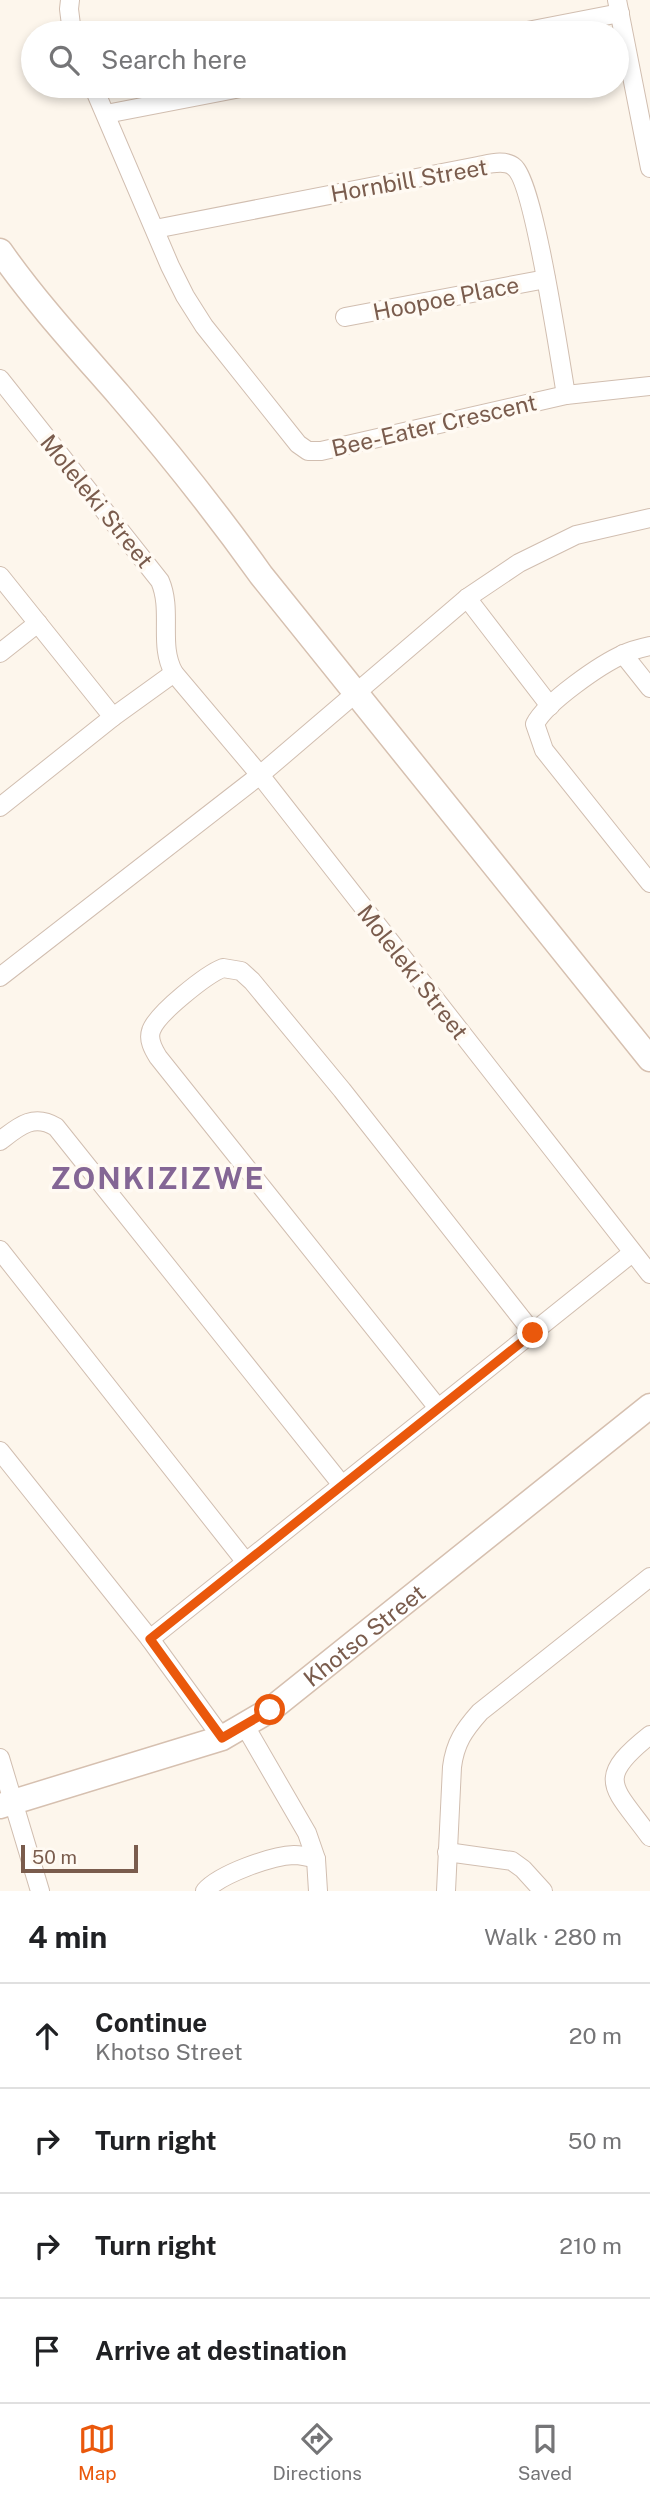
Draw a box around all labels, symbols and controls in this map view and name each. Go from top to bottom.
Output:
search box [21,21,629,98]
icon: search [45,41,83,79]
text: Search here [101,44,247,75]
street label: Hornbill Street [329,153,489,207]
street label: Hoopoe Place [371,271,521,325]
street label: Bee-Eater Crescent [329,388,539,462]
street label: Moleleki Street [35,429,159,573]
street label: Moleleki Street [352,899,474,1045]
district label: ZONKIZIZWE [50,1160,266,1196]
route end [517,1317,548,1348]
street label: Khotso Street [298,1578,430,1692]
route start [254,1694,285,1725]
scale bar [21,1842,138,1874]
text: 50 m [32,1846,77,1868]
text: 4 min [28,1919,107,1955]
text: Walk · 280 m [484,1923,622,1950]
text: Continue [95,2007,207,2038]
icon: ahead [28,2017,66,2055]
text: 20 m [569,2022,622,2049]
text: Khotso Street [95,2038,243,2065]
icon: right [28,2122,66,2160]
text: Turn right [95,2125,217,2156]
text: 50 m [568,2127,622,2154]
icon: right [28,2227,66,2265]
text: Turn right [95,2230,217,2261]
text: 210 m [559,2232,622,2259]
icon: arrive [28,2332,66,2370]
text: Arrive at destination [95,2335,347,2366]
tab: Map [78,2420,117,2484]
tab: Directions [273,2420,362,2484]
tab: Saved [518,2420,572,2484]

